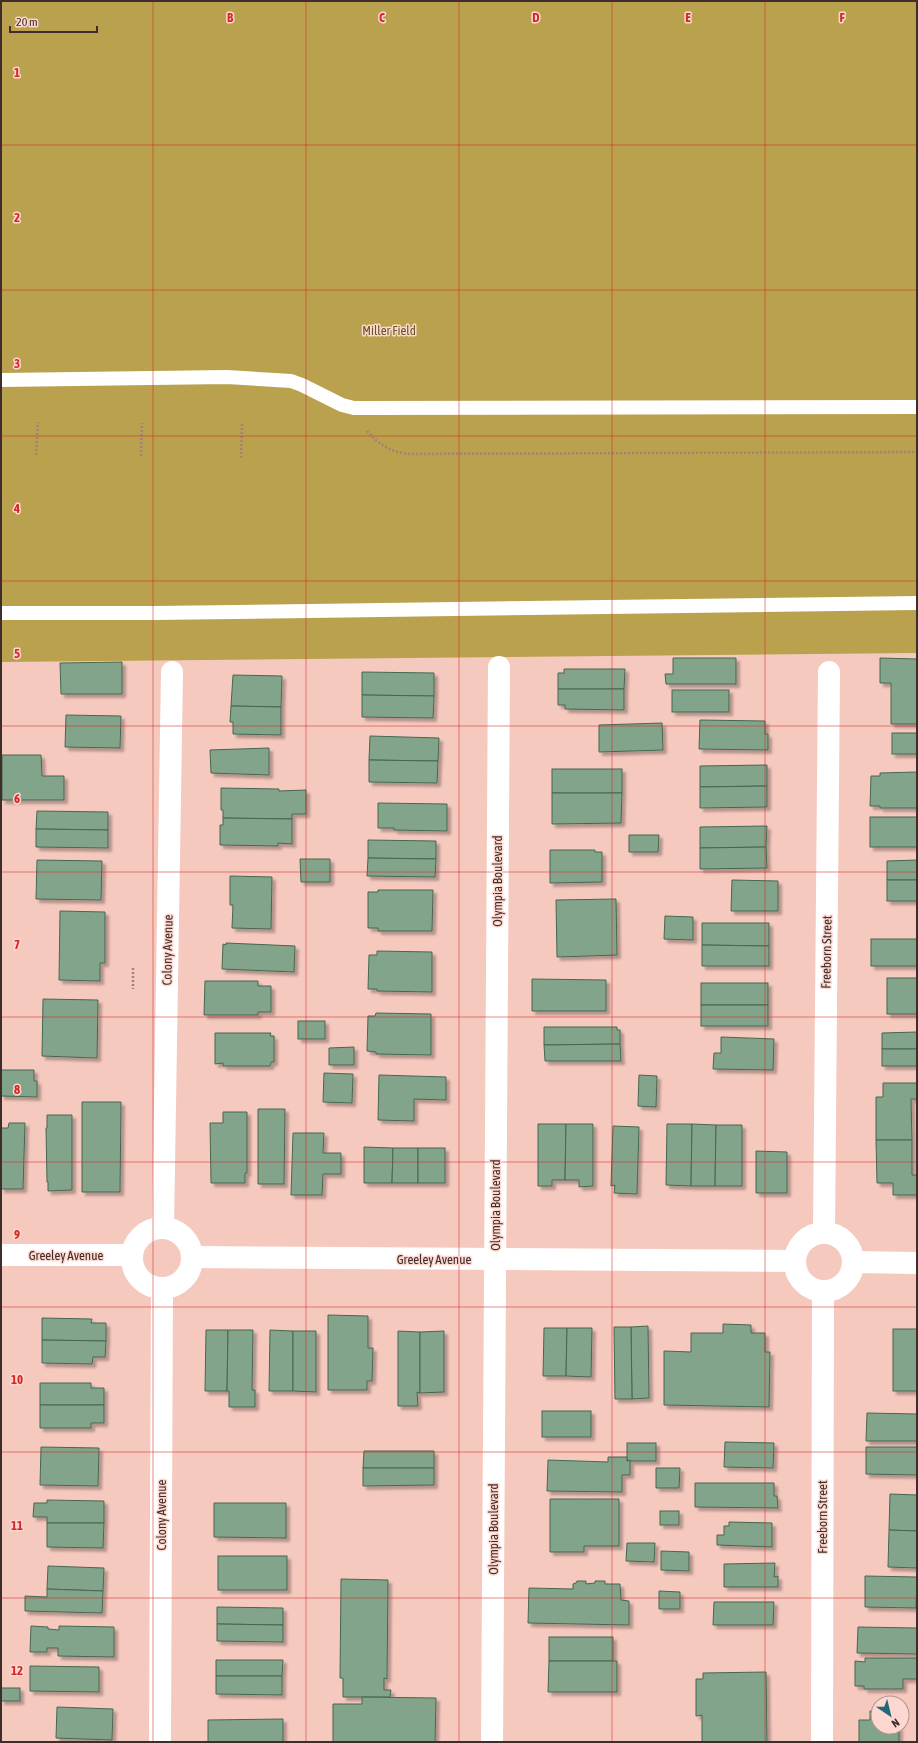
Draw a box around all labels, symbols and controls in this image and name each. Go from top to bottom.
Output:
scale bar [10,8,97,34]
text: B [227,10,234,25]
text: C [379,10,385,25]
text: D [532,10,540,25]
text: E [685,10,691,25]
text: F [839,10,845,25]
text: 20 m [16,15,38,29]
text: 1 [14,65,20,80]
text: 2 [14,210,20,225]
park label: Miller Field [362,323,416,338]
text: 3 [14,356,20,371]
text: 4 [13,501,20,516]
text: 5 [14,646,20,661]
text: 6 [14,791,20,806]
street label: Olympia Boulevard [490,835,505,927]
street label: Colony Avenue [159,914,176,986]
street label: Freeborn Street [818,915,835,989]
text: 7 [14,937,20,952]
text: 8 [14,1082,20,1097]
street label: Olympia Boulevard [488,1159,503,1251]
text: 9 [14,1227,20,1242]
street label: Greeley Avenue [29,1248,103,1263]
street label: Greeley Avenue [397,1252,471,1267]
text: 10 [11,1372,23,1387]
street label: Colony Avenue [154,1479,169,1550]
street label: Freeborn Street [815,1480,830,1554]
street label: Olympia Boulevard [486,1483,501,1575]
text: 11 [11,1518,23,1533]
text: 12 [11,1663,23,1678]
north arrow [870,1695,910,1735]
text: N [890,1716,902,1730]

